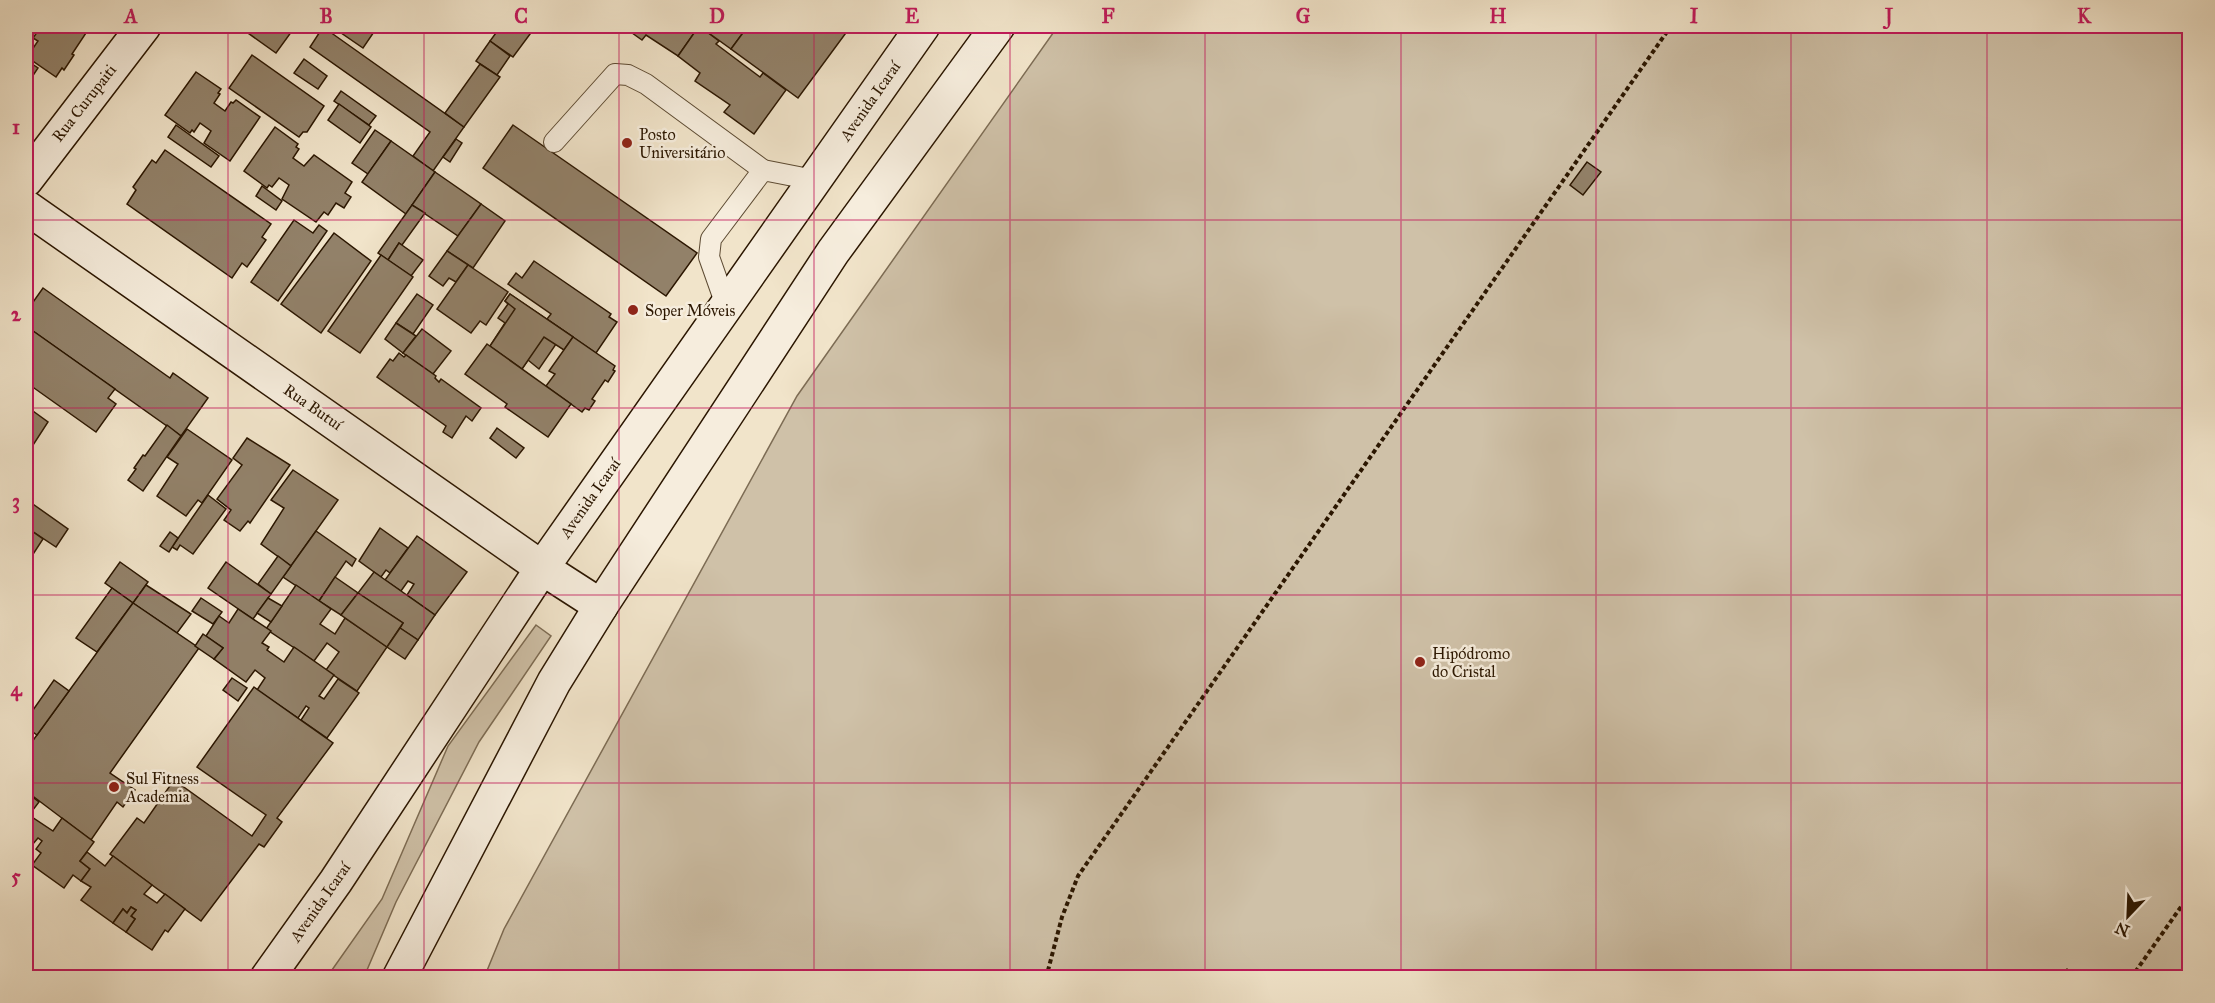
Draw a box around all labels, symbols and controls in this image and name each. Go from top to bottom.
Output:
text: A [122,4,138,28]
text: B [319,4,333,28]
text: C [514,4,528,28]
text: D [709,4,725,28]
text: E [905,4,920,28]
text: F [1101,4,1115,28]
text: G [1296,4,1311,28]
text: H [1489,4,1507,28]
text: I [1690,4,1699,28]
text: J [1882,4,1894,30]
text: K [2077,4,2092,28]
street label: Avenida Icaraí [835,57,905,145]
street label: Rua Curupaiti [48,60,120,146]
text: 1 [12,115,20,139]
place label: Posto Universitário [639,125,725,162]
marker: Posto Universitário [620,136,634,150]
place label: Soper Móveis [645,301,735,320]
text: 2 [11,302,22,326]
marker: Soper Móveis [626,303,640,317]
street label: Rua Butuí [280,380,347,434]
street label: Avenida Icaraí [555,454,625,542]
text: 3 [12,489,20,514]
place label: Hipódromo do Cristal [1432,644,1510,681]
marker: Hipódromo do Cristal [1413,655,1427,669]
text: 4 [10,677,22,702]
place label: Sul Fitness Academia [125,769,199,806]
marker: Sul Fitness Academia [107,780,121,794]
street label: Avenida Icaraí [285,858,355,946]
text: 5 [11,864,21,888]
north arrow [2098,886,2158,946]
text: N [2112,918,2132,941]

